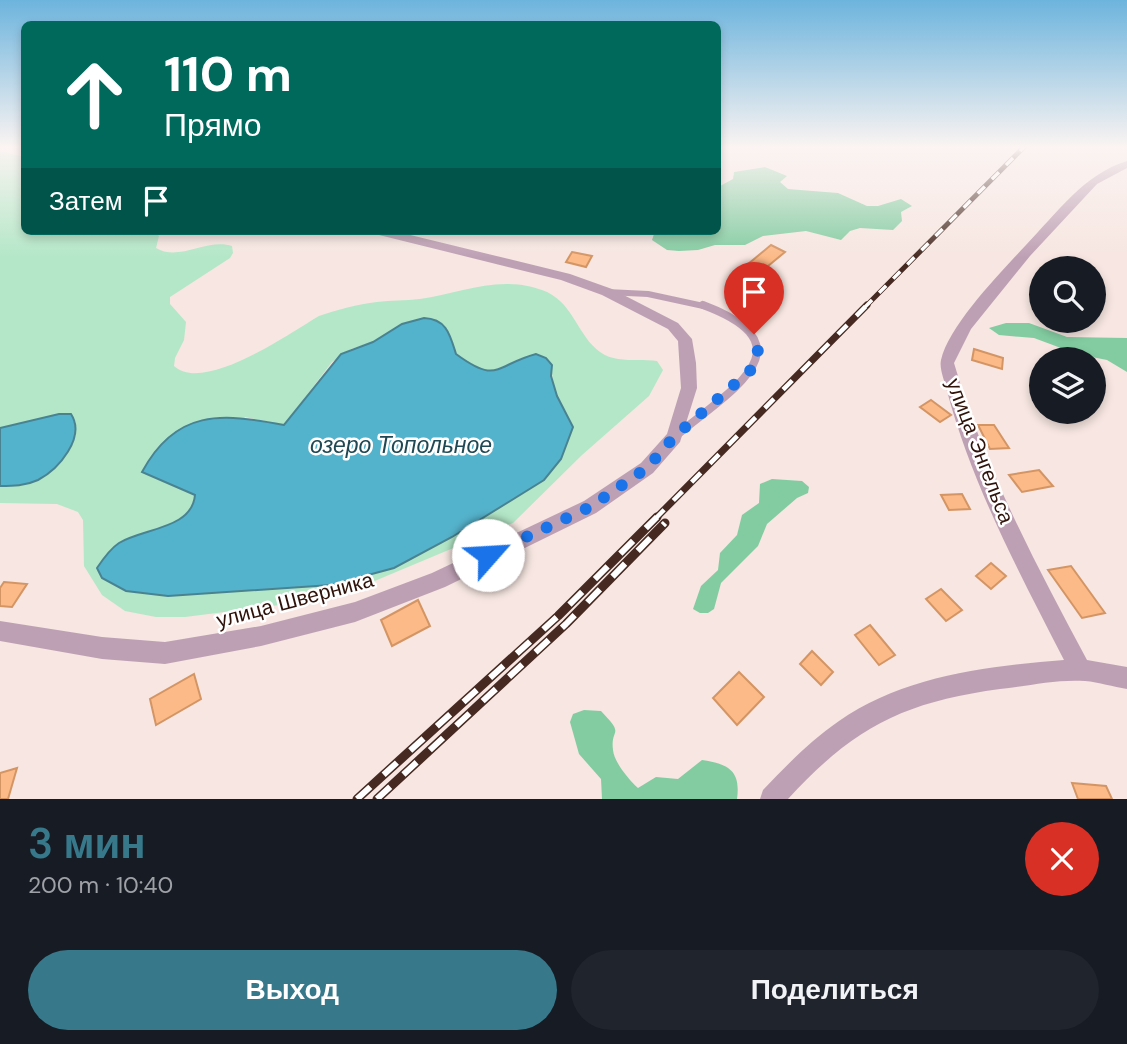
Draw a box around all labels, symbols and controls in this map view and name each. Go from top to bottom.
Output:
text: 110 m [164,42,292,106]
icon: ahead [49,49,140,140]
text: Прямо [164,104,262,146]
icon: arrive [137,182,175,220]
text: Затем [49,184,123,218]
map controls [1029,256,1106,424]
button: search [1029,256,1106,333]
pin [724,262,784,334]
icon: arrive [735,273,773,311]
button: layers [1029,347,1106,424]
street label: улица Энгельса [939,374,1021,528]
water label: озеро Топольное [310,430,492,460]
position arrow [451,518,525,592]
street label: улица Шверника [213,565,377,634]
text: 3 мин [28,816,146,871]
button: close [1025,822,1099,896]
text: 200 m · 10:40 [28,870,173,900]
button: Выход [28,950,557,1030]
button: Поделиться [571,950,1099,1030]

